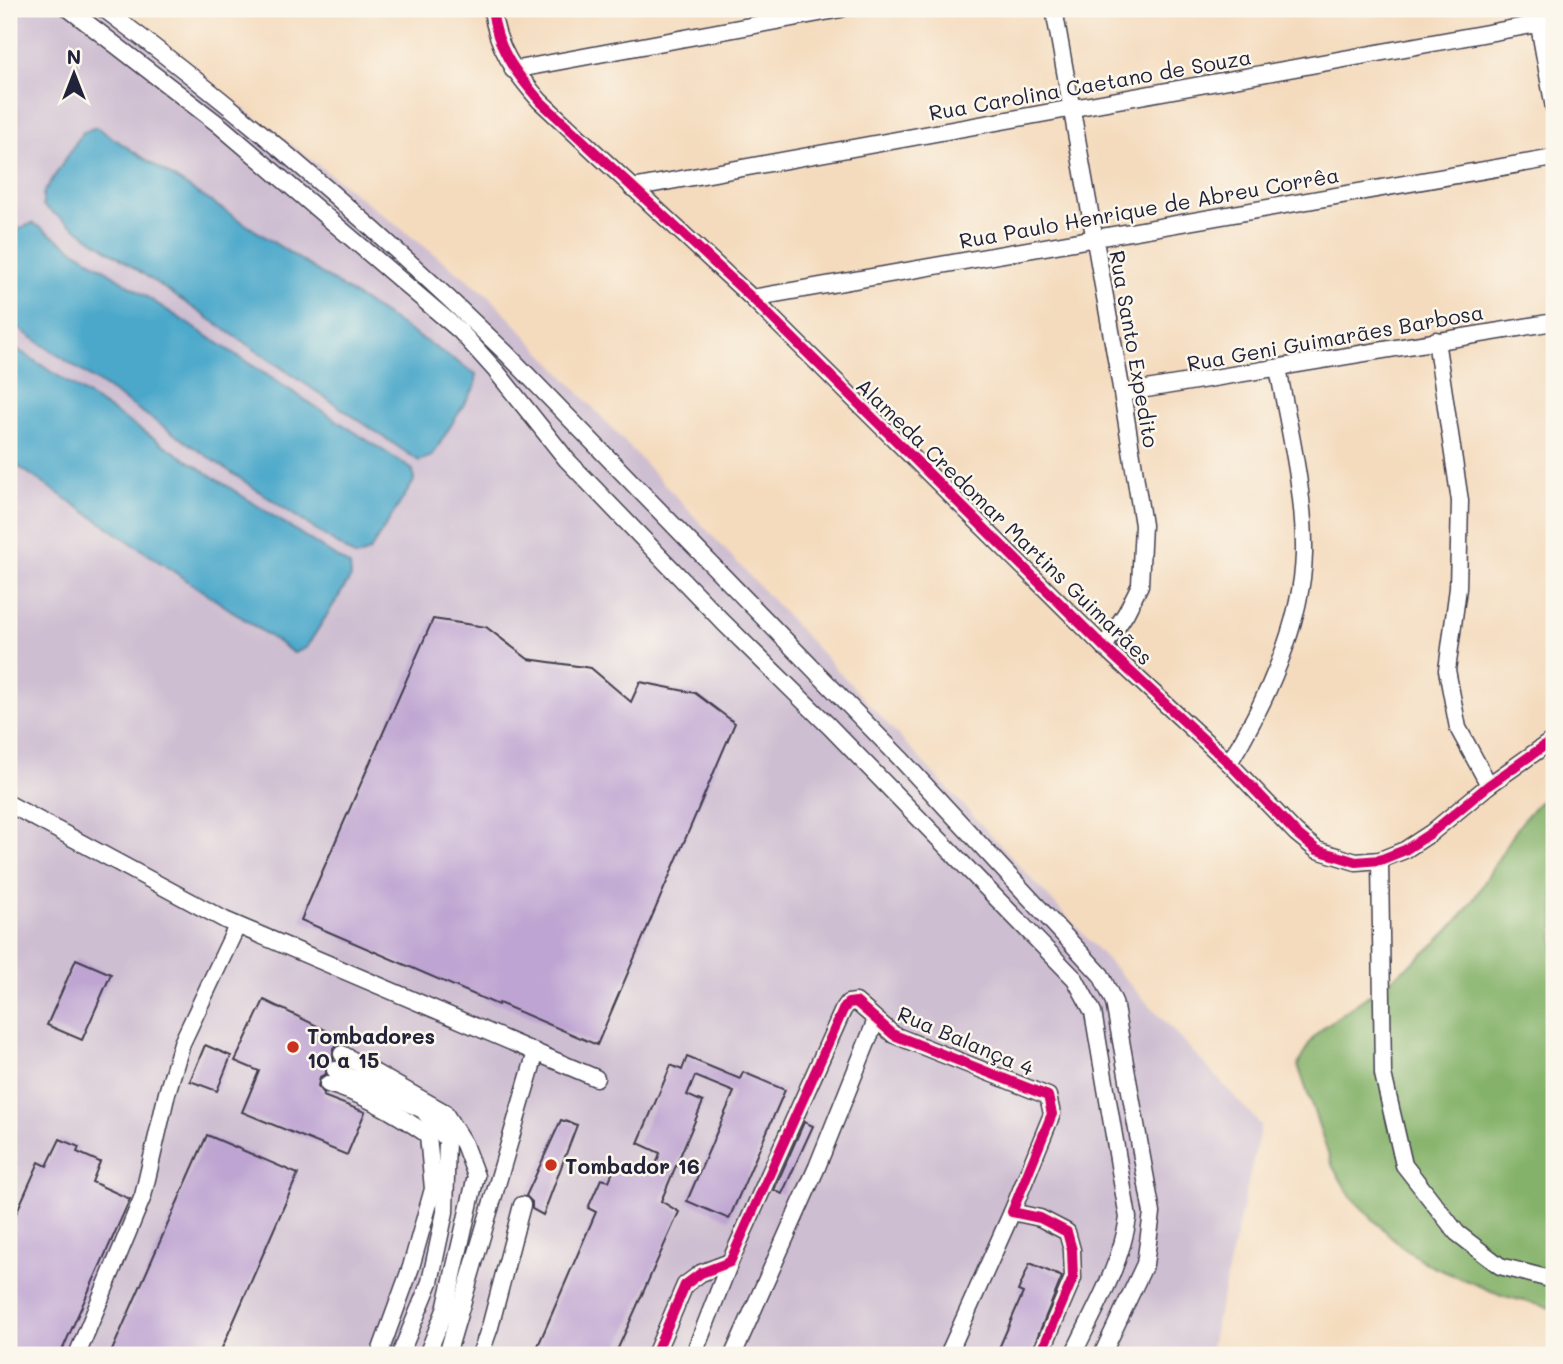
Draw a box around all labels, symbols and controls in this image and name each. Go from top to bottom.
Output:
north arrow [38,38,108,108]
street label: Rua Carolina Caetano de Souza [927,42,1253,126]
text: N [67,44,81,69]
street label: Rua Paulo Henrique de Abreu Corrêa [957,160,1341,254]
street label: Rua Santo Expedito [1104,248,1166,450]
street label: Rua Geni Guimarães Barbosa [1185,298,1485,376]
street label: Alameda Credomar Martins Guimarães [851,372,1159,670]
street label: Rua Balança 4 [894,999,1039,1081]
place label: Tombadores 10 a 15 [307,1022,435,1073]
marker: Tombadores 10 a 15 [285,1039,301,1055]
place label: Tombador 16 [565,1152,700,1179]
marker: Tombador 16 [543,1157,559,1173]

